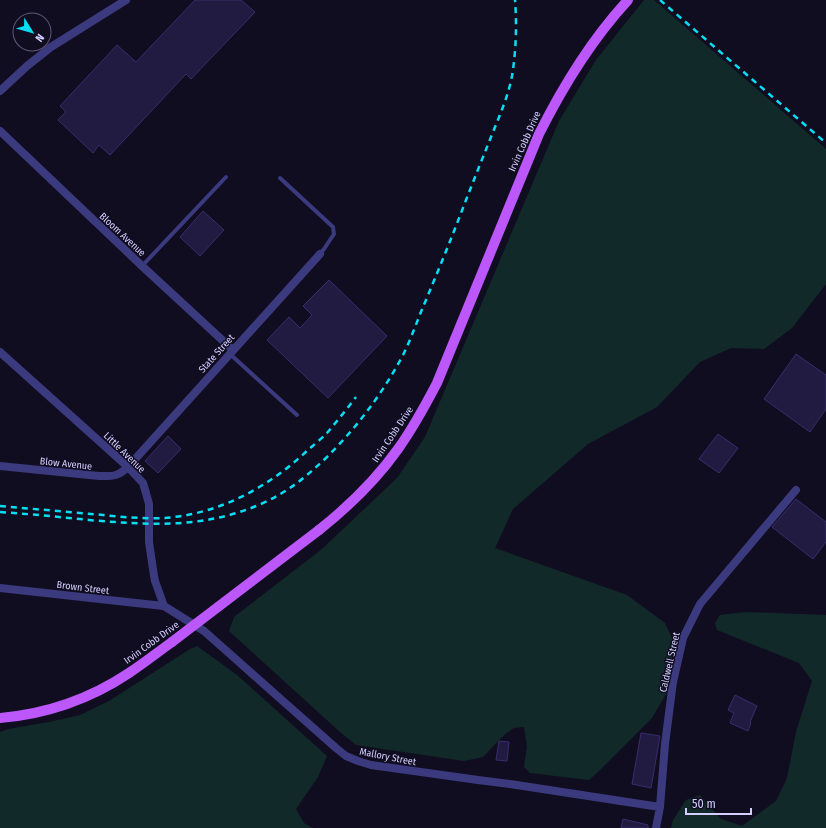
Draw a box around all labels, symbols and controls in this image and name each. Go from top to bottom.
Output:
north arrow [12,12,52,52]
text: N [32,31,47,44]
street label: Irvin Cobb Drive [506,109,544,174]
street label: Bloom Avenue [97,210,148,259]
street label: State Street [196,331,238,376]
street label: Irvin Cobb Drive [370,404,416,465]
street label: Little Avenue [101,430,148,476]
street label: Blow Avenue [39,455,93,473]
street label: Brown Street [56,579,110,597]
street label: Irvin Cobb Drive [122,619,181,667]
street label: Caldwell Street [657,630,683,694]
street label: Mallory Street [359,746,418,768]
scale bar [686,790,751,816]
text: 50 m [692,797,716,811]

